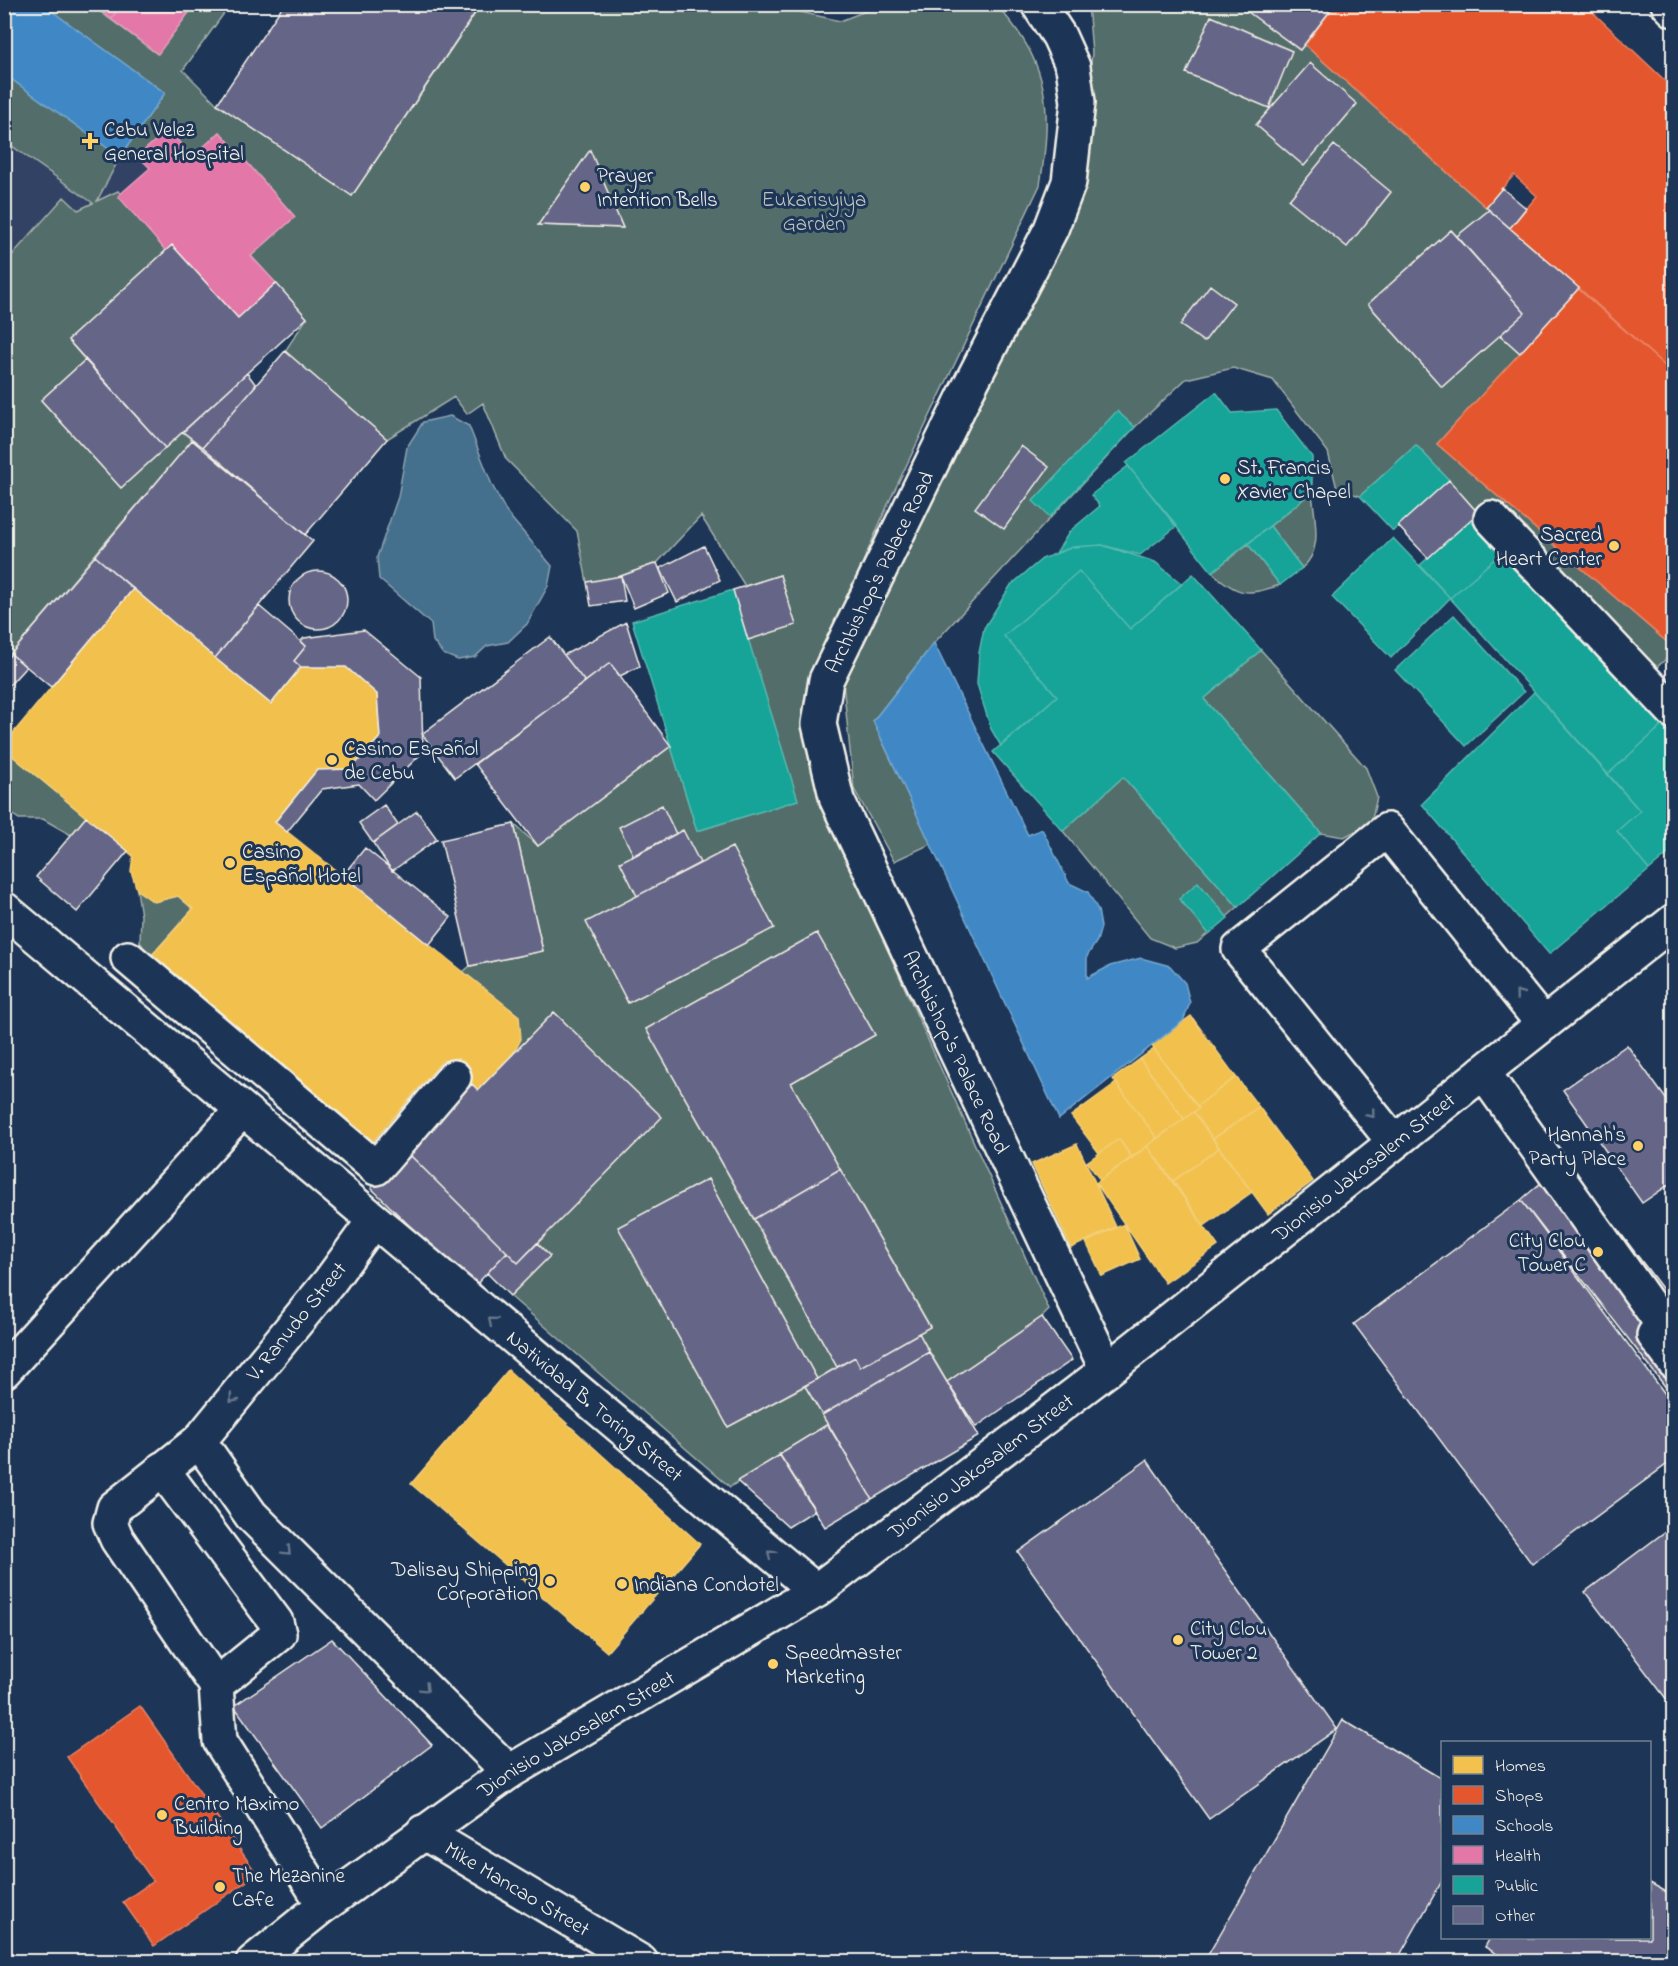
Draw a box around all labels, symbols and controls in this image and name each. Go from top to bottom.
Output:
place label: Cebu Velez General Hospital [104,116,244,170]
marker: Cebu Velez General Hospital [81,132,99,150]
place label: Prayer Intention Bells [597,162,718,216]
marker: Prayer Intention Bells [578,180,592,194]
park label: Eukarisyiya Garden [762,186,866,240]
place label: St. Francis Xavier Chapel [1237,454,1351,508]
street label: Archbishop's Palace Road [819,467,943,679]
marker: St. Francis Xavier Chapel [1218,472,1232,486]
place label: Sacred Heart Center [1496,521,1602,575]
marker: Sacred Heart Center [1607,539,1621,553]
place label: Casino Español de Cebu [344,735,478,789]
marker: Casino Español de Cebu [325,753,339,767]
place label: Casino Español Hotel [242,838,361,892]
marker: Casino Español Hotel [223,856,237,870]
street label: Archbishop's Palace Road [894,946,1016,1160]
one-way arrow [1515,989,1526,1000]
street label: Dionisio Jakosalem Street [1266,1086,1463,1251]
one-way arrow [1364,1107,1375,1118]
place label: Hannah's Party Place [1529,1121,1627,1177]
marker: Hannah's Party Place [1631,1139,1645,1153]
place label: City Clou Tower C [1509,1227,1586,1281]
marker: City Clou Tower C [1591,1245,1605,1259]
street label: V. Ranudo Street [239,1256,355,1389]
one-way arrow [488,1317,499,1328]
street label: Natividad B. Toring Street [499,1324,689,1490]
street label: Dionisio Jakosalem Street [882,1387,1081,1549]
one-way arrow [229,1393,240,1404]
one-way arrow [280,1543,291,1554]
one-way arrow [767,1550,778,1561]
place label: Dalisay Shipping Corporation [390,1556,538,1610]
place label: Indiana Condotel [634,1571,779,1601]
marker: Dalisay Shipping Corporation [543,1574,557,1588]
marker: Indiana Condotel [615,1577,629,1591]
place label: City Clou Tower 2 [1190,1615,1267,1669]
marker: City Clou Tower 2 [1171,1633,1185,1647]
place label: Speedmaster Marketing [785,1639,902,1695]
marker: Speedmaster Marketing [766,1657,780,1671]
street label: Dionisio Jakosalem Street [471,1664,681,1807]
one-way arrow [418,1681,429,1692]
legend [1441,1741,1651,1939]
text: Homes [1495,1754,1546,1780]
text: Shops [1495,1784,1543,1810]
place label: Centro Maximo Building [173,1790,300,1846]
marker: Centro Maximo Building [155,1808,169,1822]
text: Schools [1495,1814,1553,1840]
street label: Mike Mancao Street [438,1835,595,1945]
text: Health [1495,1844,1541,1870]
place label: The Mezanine Cafe [232,1862,345,1916]
text: Public [1495,1874,1538,1900]
marker: The Mezanine Cafe [213,1880,227,1894]
text: Other [1495,1904,1535,1930]

